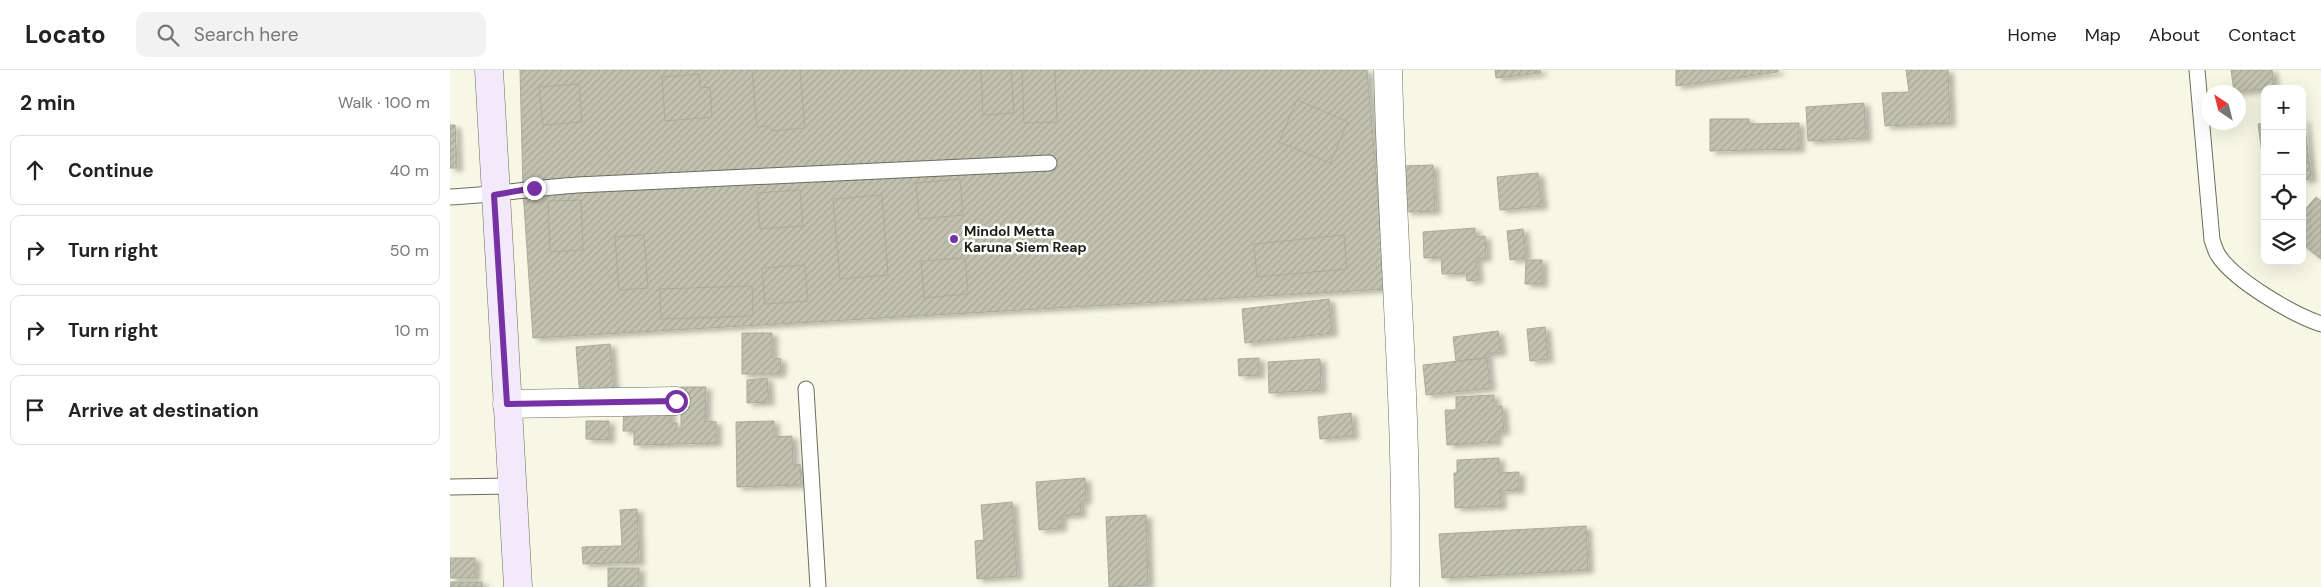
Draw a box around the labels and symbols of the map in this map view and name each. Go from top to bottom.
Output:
north arrow [2201,85,2246,130]
route end [523,177,546,200]
place label: Mindol Metta Karuna Siem Reap [964,222,1087,256]
marker: Mindol Metta Karuna Siem Reap [948,233,960,245]
route start [665,390,688,413]

